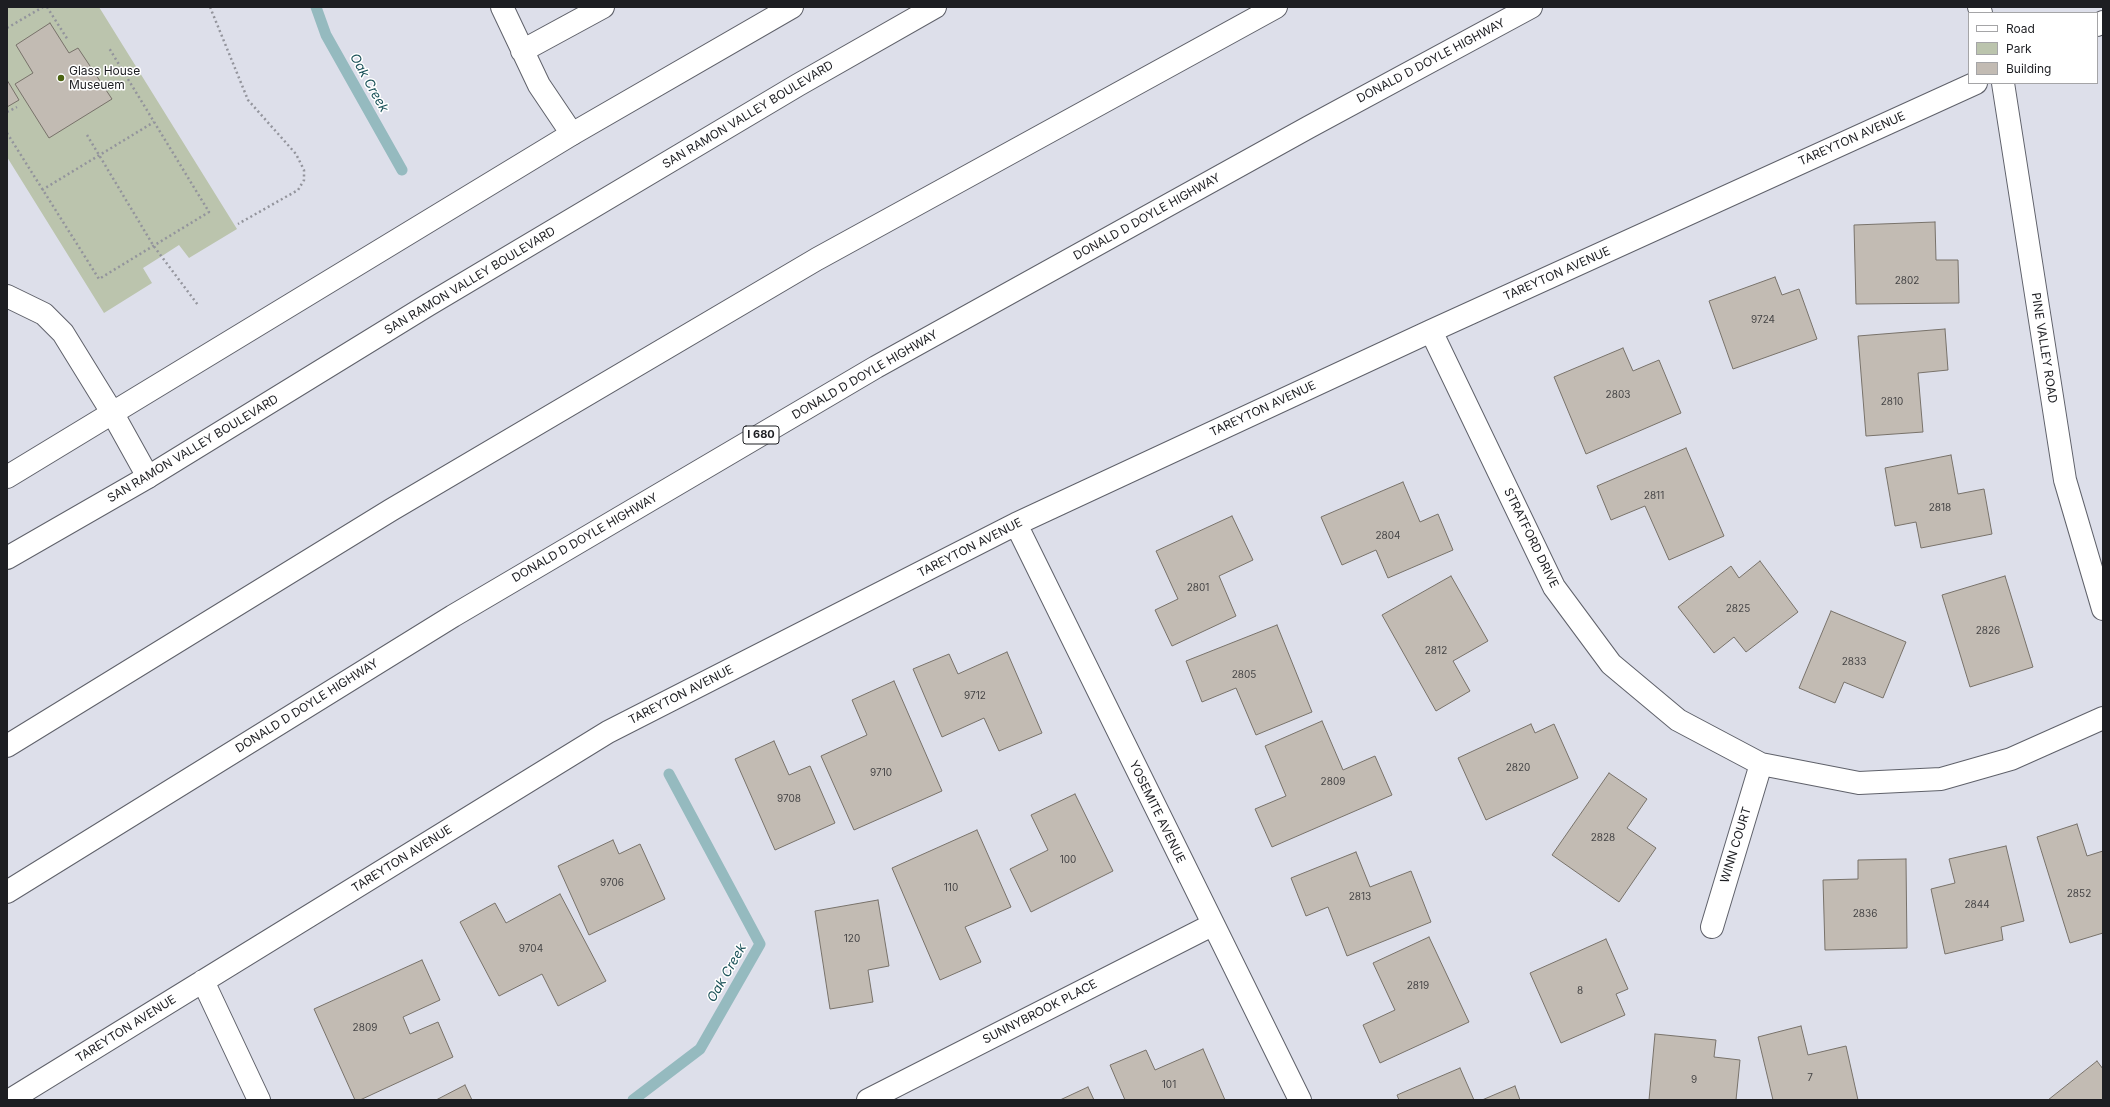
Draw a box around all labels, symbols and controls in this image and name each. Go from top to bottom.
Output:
legend [1968,12,2098,84]
street label: DONALD D DOYLE HIGHWAY [1354,16,1508,106]
text: Road [2006,21,2035,36]
text: Park [2006,41,2032,56]
water label: Oak Creek [346,51,392,115]
street label: SAN RAMON VALLEY BOULEVARD [660,58,836,172]
text: Building [2006,61,2051,76]
place label: Glass House Museuem [69,64,140,92]
marker: Glass House Museuem [56,73,66,83]
street label: TAREYTON AVENUE [1796,109,1908,169]
street label: DONALD D DOYLE HIGHWAY [1071,171,1223,263]
street label: SAN RAMON VALLEY BOULEVARD [382,224,558,338]
street label: TAREYTON AVENUE [1501,244,1613,304]
house number: 2802 [1895,275,1919,287]
street label: PINE VALLEY ROAD [2028,292,2060,404]
house number: 9724 [1751,314,1775,326]
street label: DONALD D DOYLE HIGHWAY [790,327,940,423]
street label: TAREYTON AVENUE [1208,378,1318,440]
house number: 2803 [1606,389,1630,401]
street label: SAN RAMON VALLEY BOULEVARD [105,392,281,506]
house number: 2810 [1881,396,1903,408]
road number: I 680 [743,426,779,444]
street label: STRATFORD DRIVE [1501,486,1561,590]
street label: DONALD D DOYLE HIGHWAY [510,490,660,586]
house number: 2811 [1644,490,1664,502]
house number: 2818 [1929,502,1951,514]
street label: TAREYTON AVENUE [915,515,1025,581]
house number: 2804 [1375,530,1401,542]
house number: 2801 [1187,582,1209,594]
house number: 2825 [1726,603,1750,615]
house number: 2826 [1976,625,2000,637]
house number: 2812 [1425,645,1447,657]
street label: DONALD D DOYLE HIGHWAY [233,656,381,756]
house number: 2833 [1842,656,1866,668]
street label: TAREYTON AVENUE [626,662,736,728]
house number: 2805 [1232,669,1256,681]
house number: 9712 [964,690,986,702]
street label: YOSEMITE AVENUE [1126,758,1188,866]
house number: 2820 [1506,762,1530,774]
house number: 9710 [870,767,892,779]
house number: 2809 [1321,776,1345,788]
house number: 9708 [777,793,801,805]
street label: WINN COURT [1718,805,1754,885]
street label: TAREYTON AVENUE [349,822,455,896]
house number: 2828 [1591,832,1615,844]
house number: 100 [1060,854,1076,866]
house number: 9706 [600,877,624,889]
house number: 110 [944,882,958,894]
house number: 2852 [2067,888,2091,900]
house number: 2813 [1349,891,1371,903]
house number: 2844 [1964,899,1990,911]
house number: 2836 [1853,908,1877,920]
house number: 120 [844,933,860,945]
water label: Oak Creek [704,941,750,1005]
house number: 9704 [519,943,543,955]
street label: SUNNYBROOK PLACE [980,977,1100,1047]
house number: 2819 [1407,980,1429,992]
house number: 8 [1577,985,1583,997]
street label: TAREYTON AVENUE [73,992,179,1066]
house number: 2809 [353,1022,377,1034]
house number: 7 [1807,1072,1813,1084]
house number: 9 [1691,1074,1697,1086]
house number: 101 [1162,1079,1176,1091]

